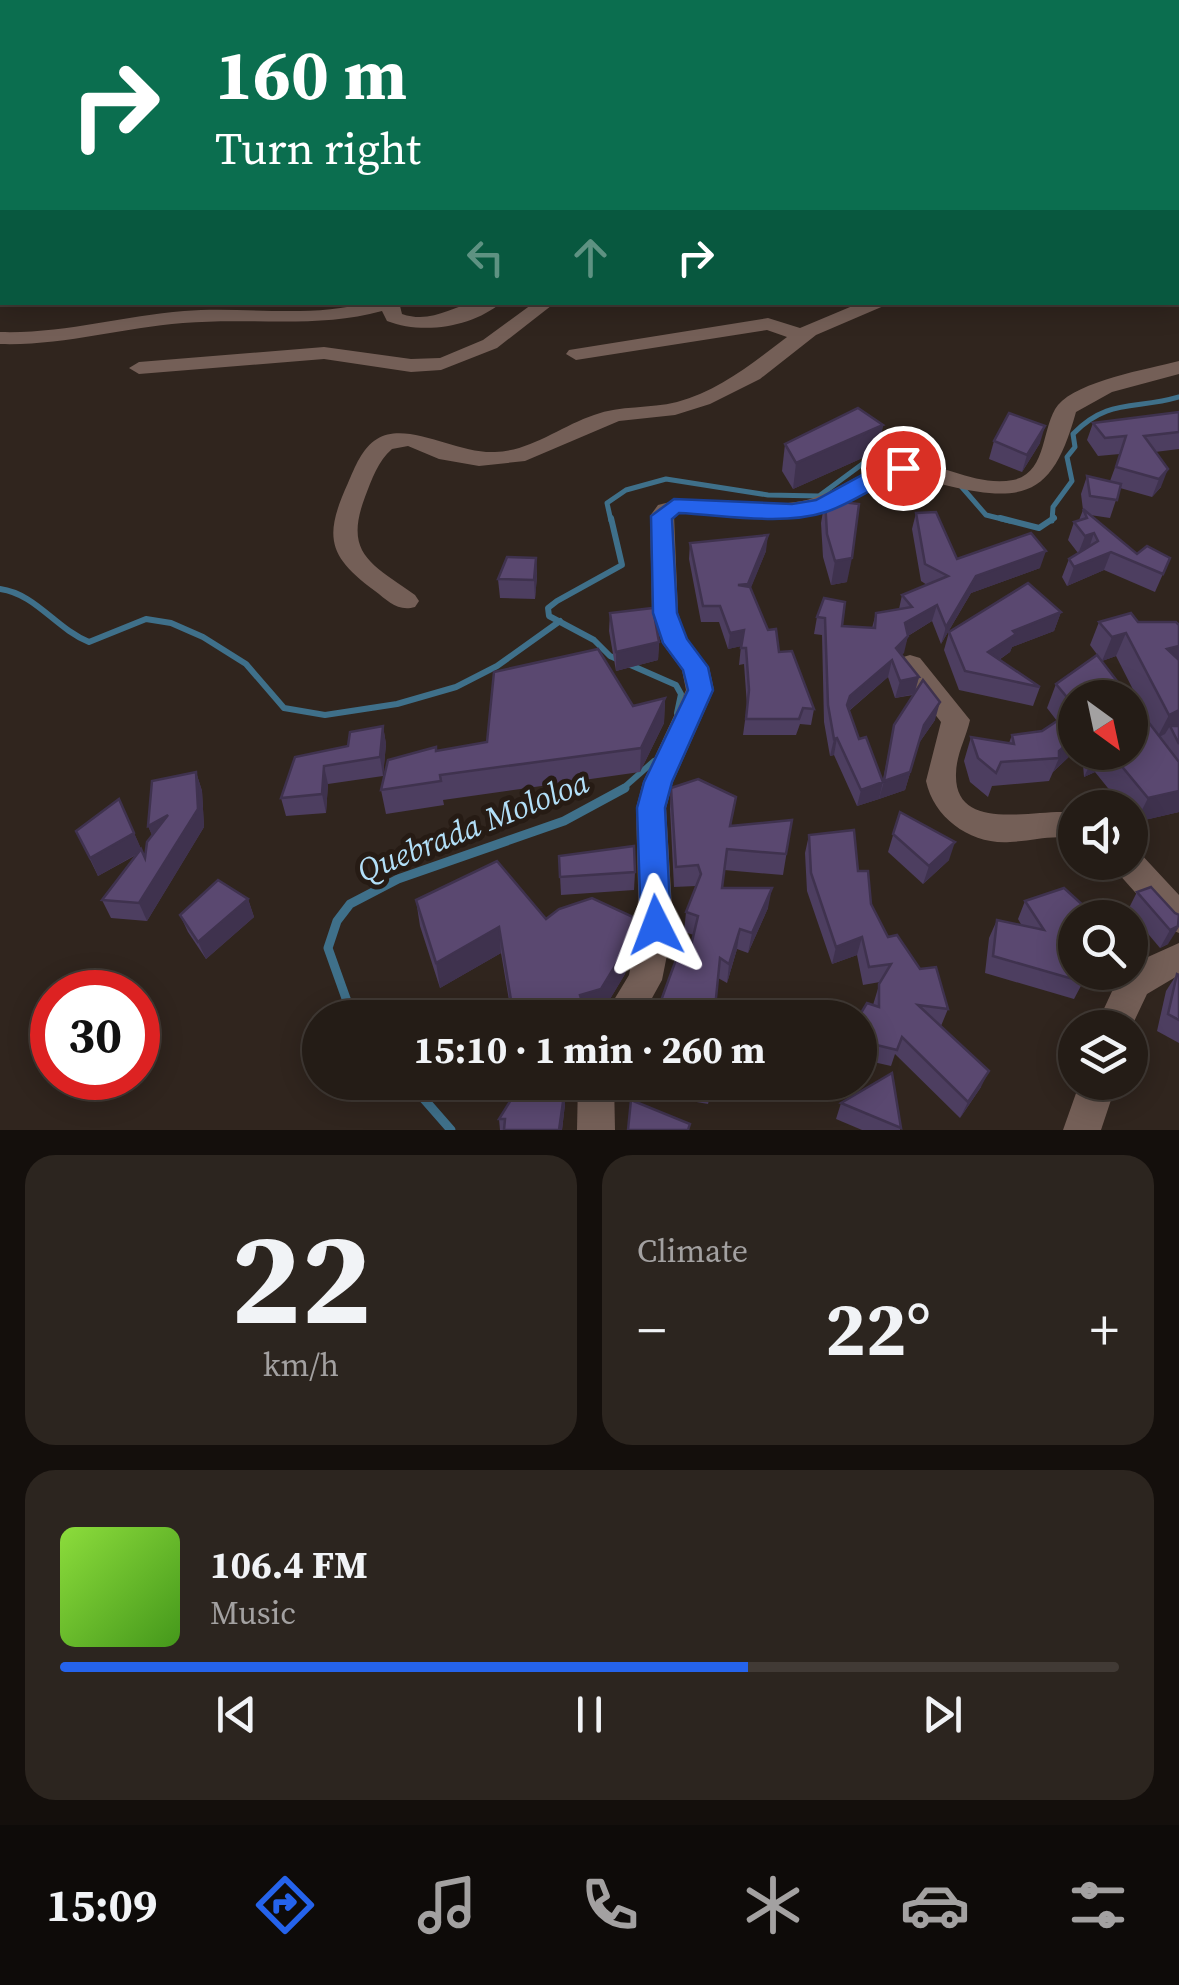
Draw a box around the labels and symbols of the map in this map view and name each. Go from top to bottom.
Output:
pin [861,426,946,511]
north arrow [1058,680,1148,770]
water label: Quebrada Mololoa [351,759,596,892]
position arrow [604,873,708,977]
speed limit sign: 30 [30,970,160,1100]

